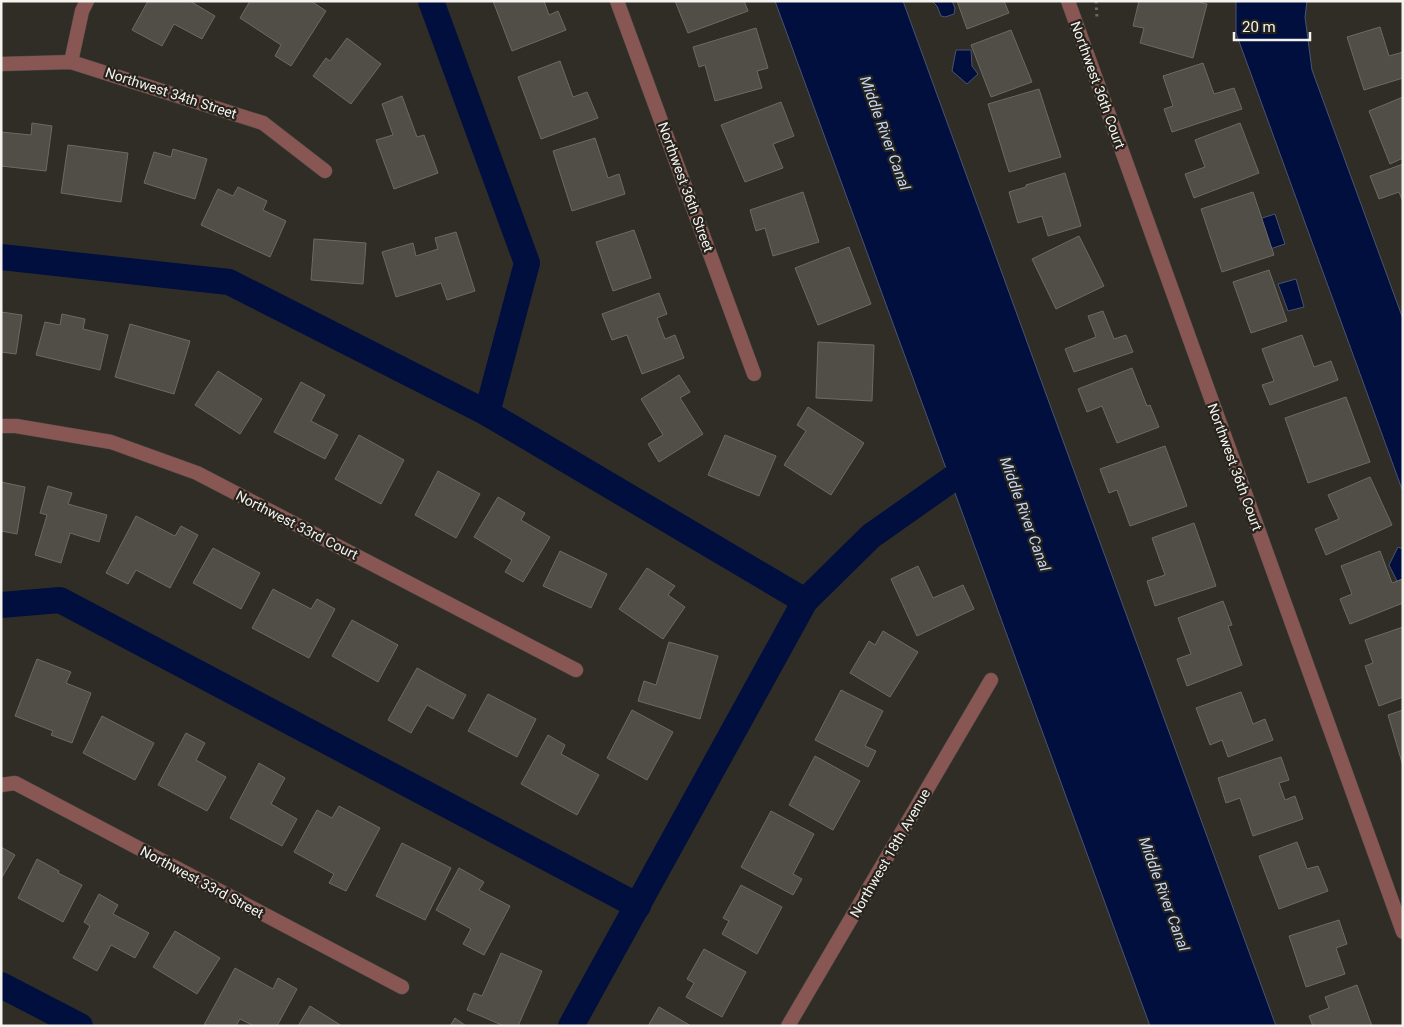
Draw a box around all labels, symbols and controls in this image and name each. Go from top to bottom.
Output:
scale bar [1234,10,1310,42]
text: 20 m [1242,18,1276,36]
street label: Northwest 36th Court [1067,19,1129,151]
street label: Northwest 34th Street [103,64,239,122]
water label: Middle River Canal [856,73,914,193]
street label: Northwest 36th Street [655,120,717,254]
street label: Northwest 36th Court [1204,401,1266,533]
water label: Middle River Canal [996,454,1054,574]
street label: Northwest 33rd Court [233,487,361,563]
street label: Northwest 18th Avenue [847,786,933,920]
water label: Middle River Canal [1135,834,1193,954]
street label: Northwest 33rd Street [138,843,267,921]

